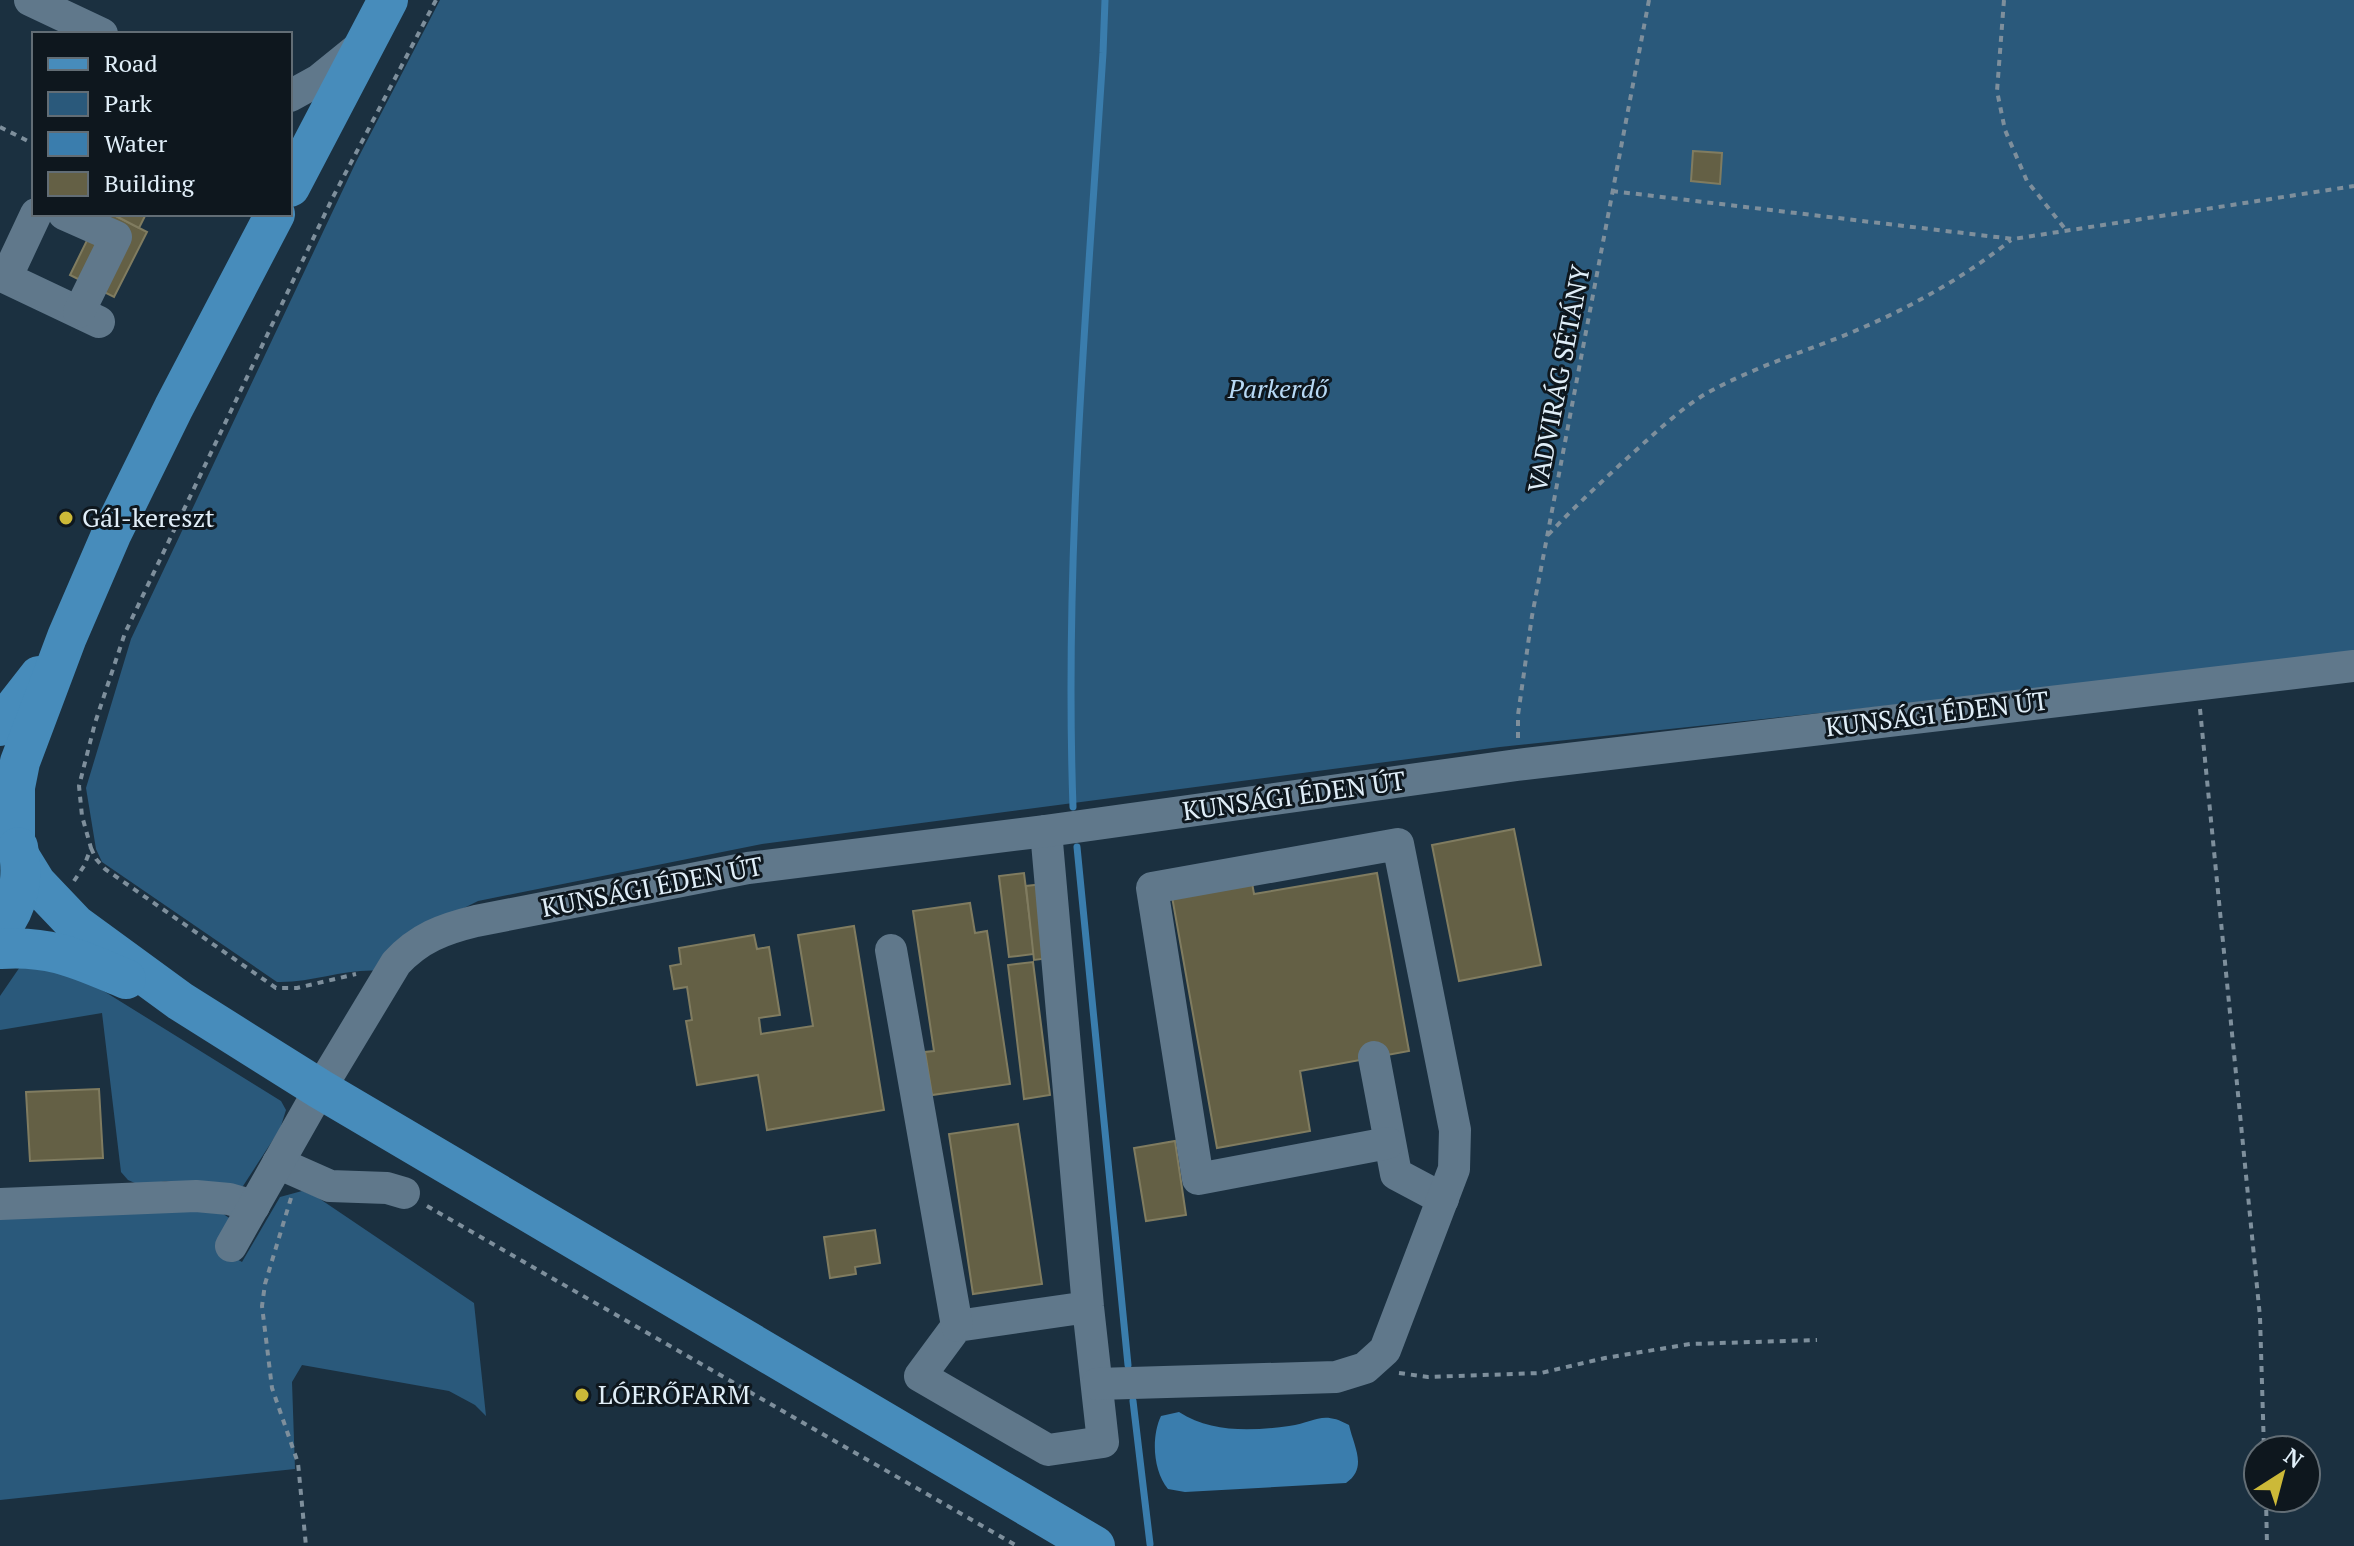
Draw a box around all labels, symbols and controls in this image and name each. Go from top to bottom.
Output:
legend [32,32,292,216]
text: Road [104,47,158,79]
text: Park [104,87,153,119]
text: Water [104,127,168,159]
text: Building [104,167,195,199]
street label: VADVIRÁG SÉTÁNY [1519,262,1597,495]
park label: Parkerdő [1227,371,1330,405]
place label: Gál-kereszt [82,500,215,534]
marker: Gál-kereszt [57,509,75,527]
street label: KUNSÁGI ÉDEN ÚT [1823,682,2050,744]
street label: KUNSÁGI ÉDEN ÚT [1180,763,1407,827]
street label: KUNSÁGI ÉDEN ÚT [538,848,765,924]
place label: LÓERŐFARM [598,1377,750,1411]
marker: LÓERŐFARM [573,1386,591,1404]
north arrow [2242,1434,2322,1514]
text: N [2279,1441,2310,1474]

